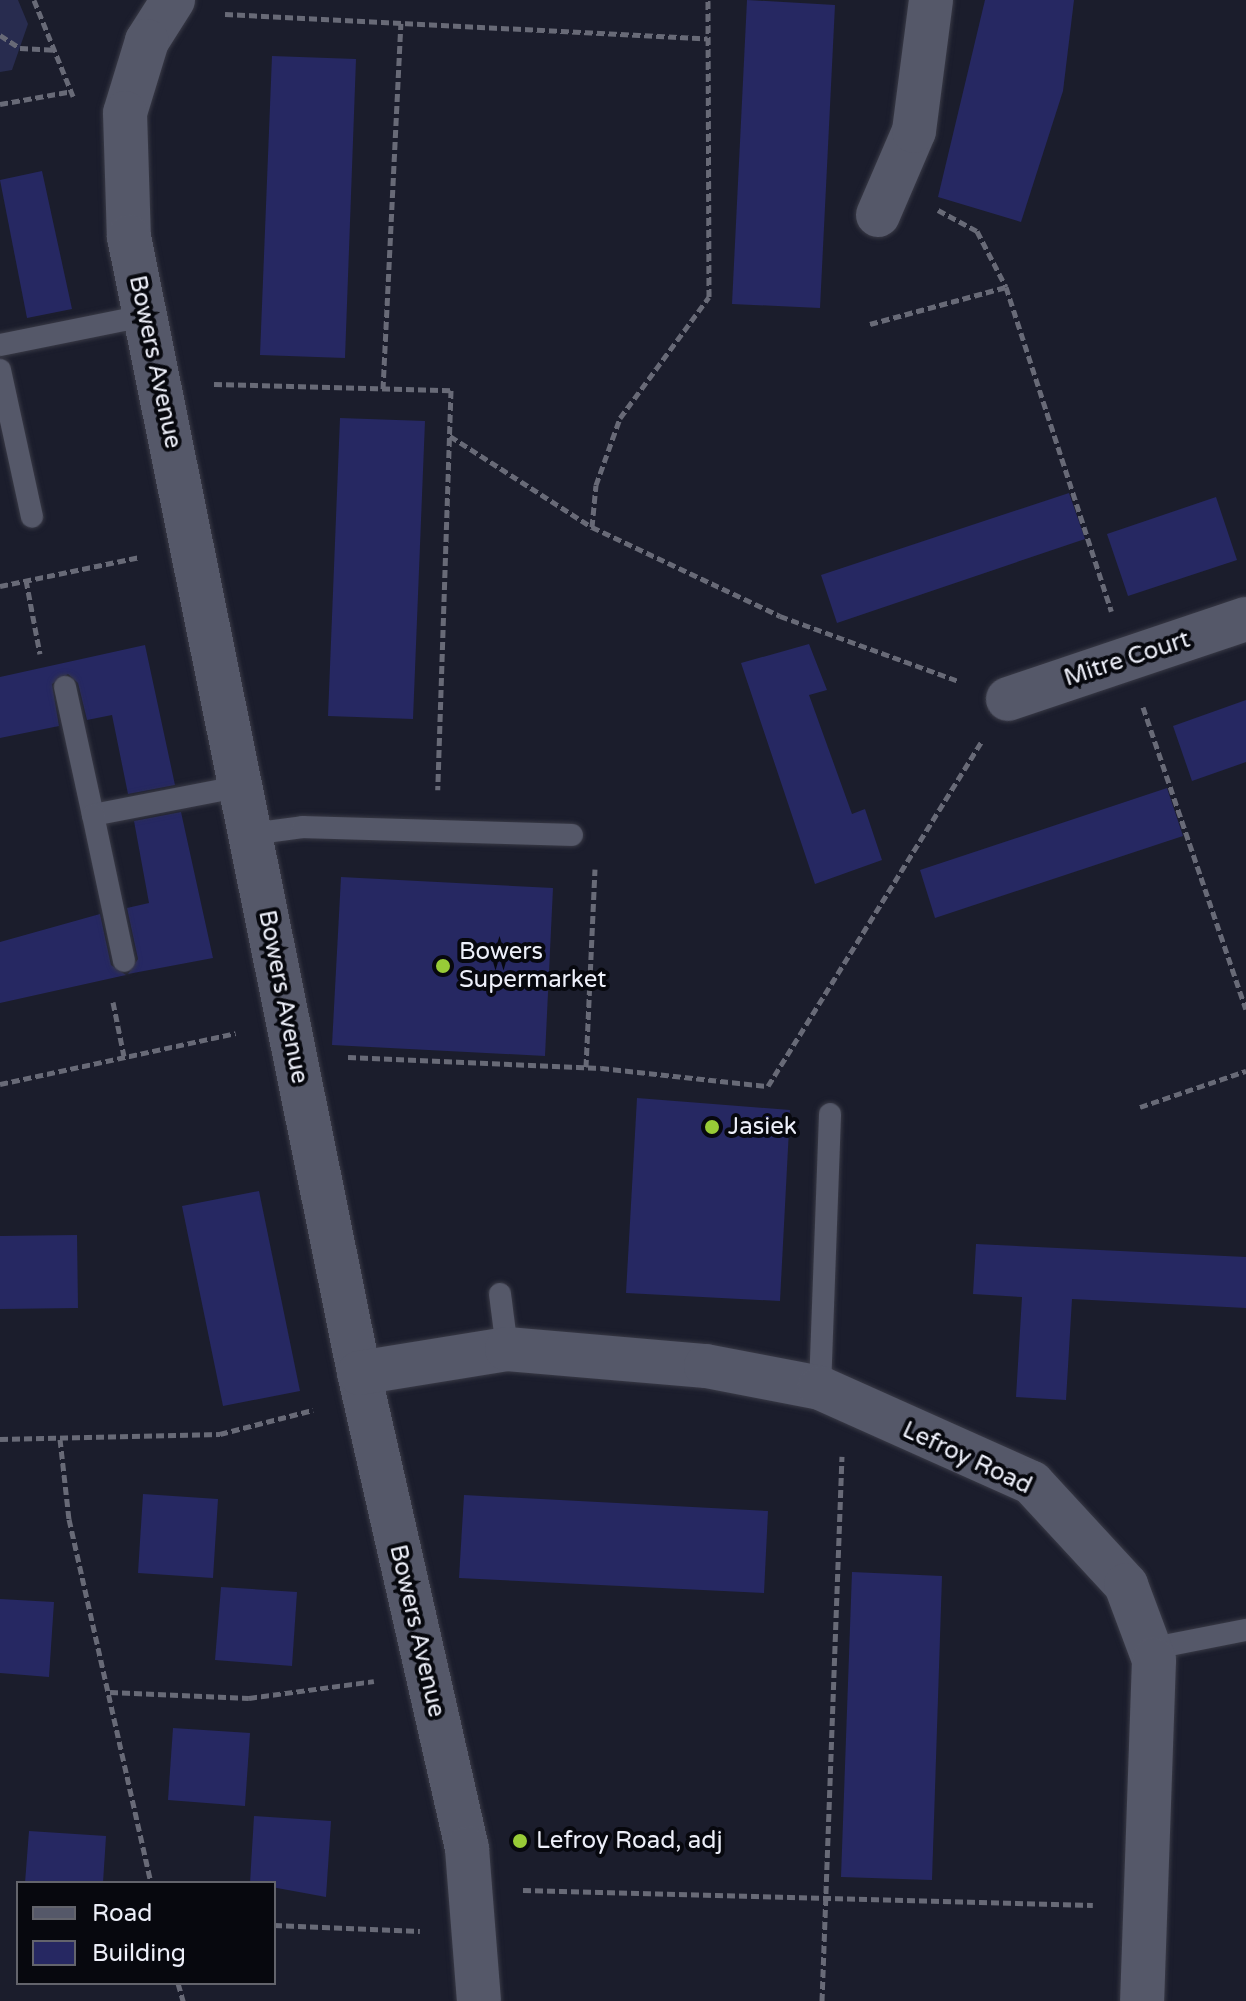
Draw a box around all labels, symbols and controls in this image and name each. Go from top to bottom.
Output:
street label: Bowers Avenue [123,273,187,451]
street label: Mitre Court [1060,625,1194,693]
street label: Bowers Avenue [252,908,314,1086]
place label: Bowers Supermarket [459,938,606,994]
marker: Bowers Supermarket [434,957,452,975]
place label: Jasiek [728,1113,797,1141]
marker: Jasiek [703,1118,721,1136]
street label: Lefroy Road [898,1416,1036,1500]
street label: Bowers Avenue [383,1542,451,1720]
place label: Lefroy Road, adj [536,1827,722,1855]
marker: Lefroy Road, adj [511,1832,529,1850]
legend [16,1881,276,1985]
text: Road [92,1899,152,1928]
text: Building [92,1939,186,1968]

